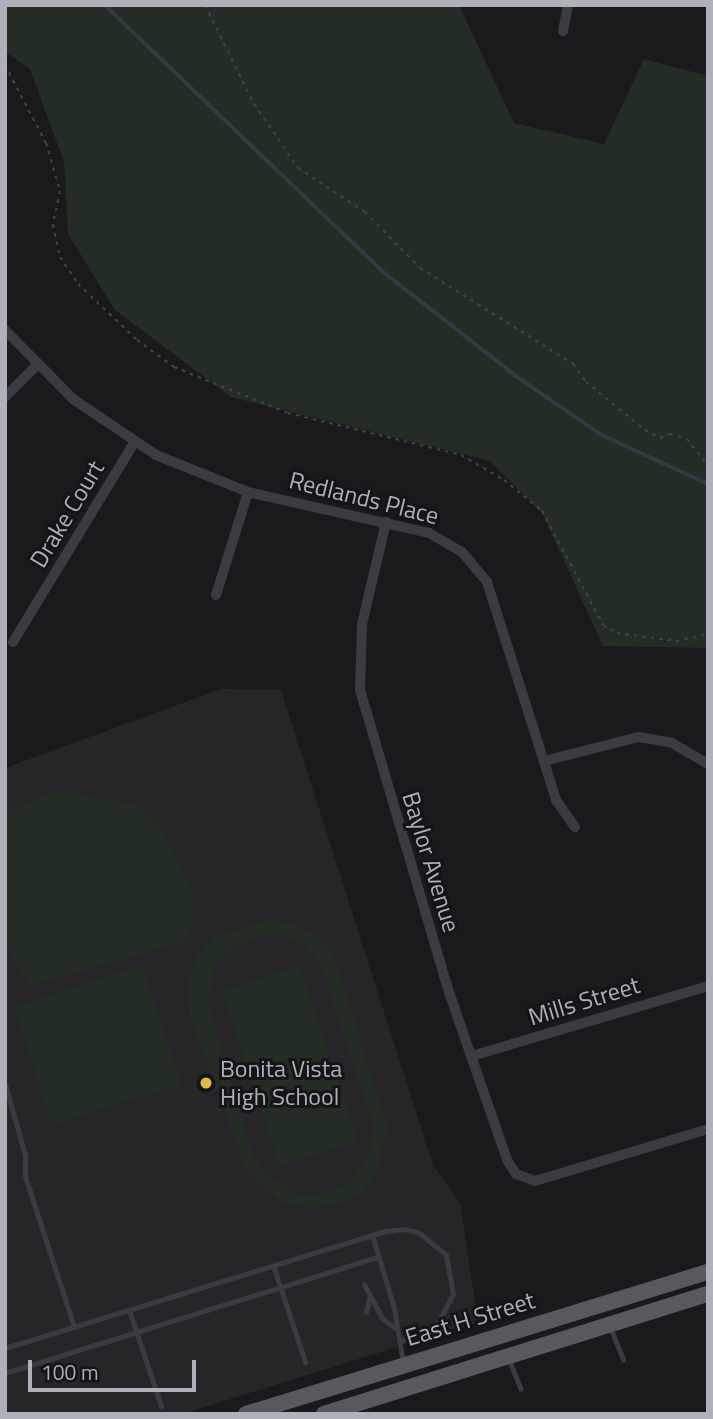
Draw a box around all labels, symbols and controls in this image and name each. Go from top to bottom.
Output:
street label: Drake Court [24,455,110,573]
street label: Redlands Place [286,465,442,531]
street label: Baylor Avenue [396,788,466,936]
street label: Mills Street [525,970,643,1032]
place label: Bonita Vista High School [220,1055,342,1111]
marker: Bonita Vista High School [198,1075,214,1091]
street label: East H Street [402,1286,538,1352]
scale bar [32,1346,200,1390]
text: 100 m [41,1356,98,1388]

